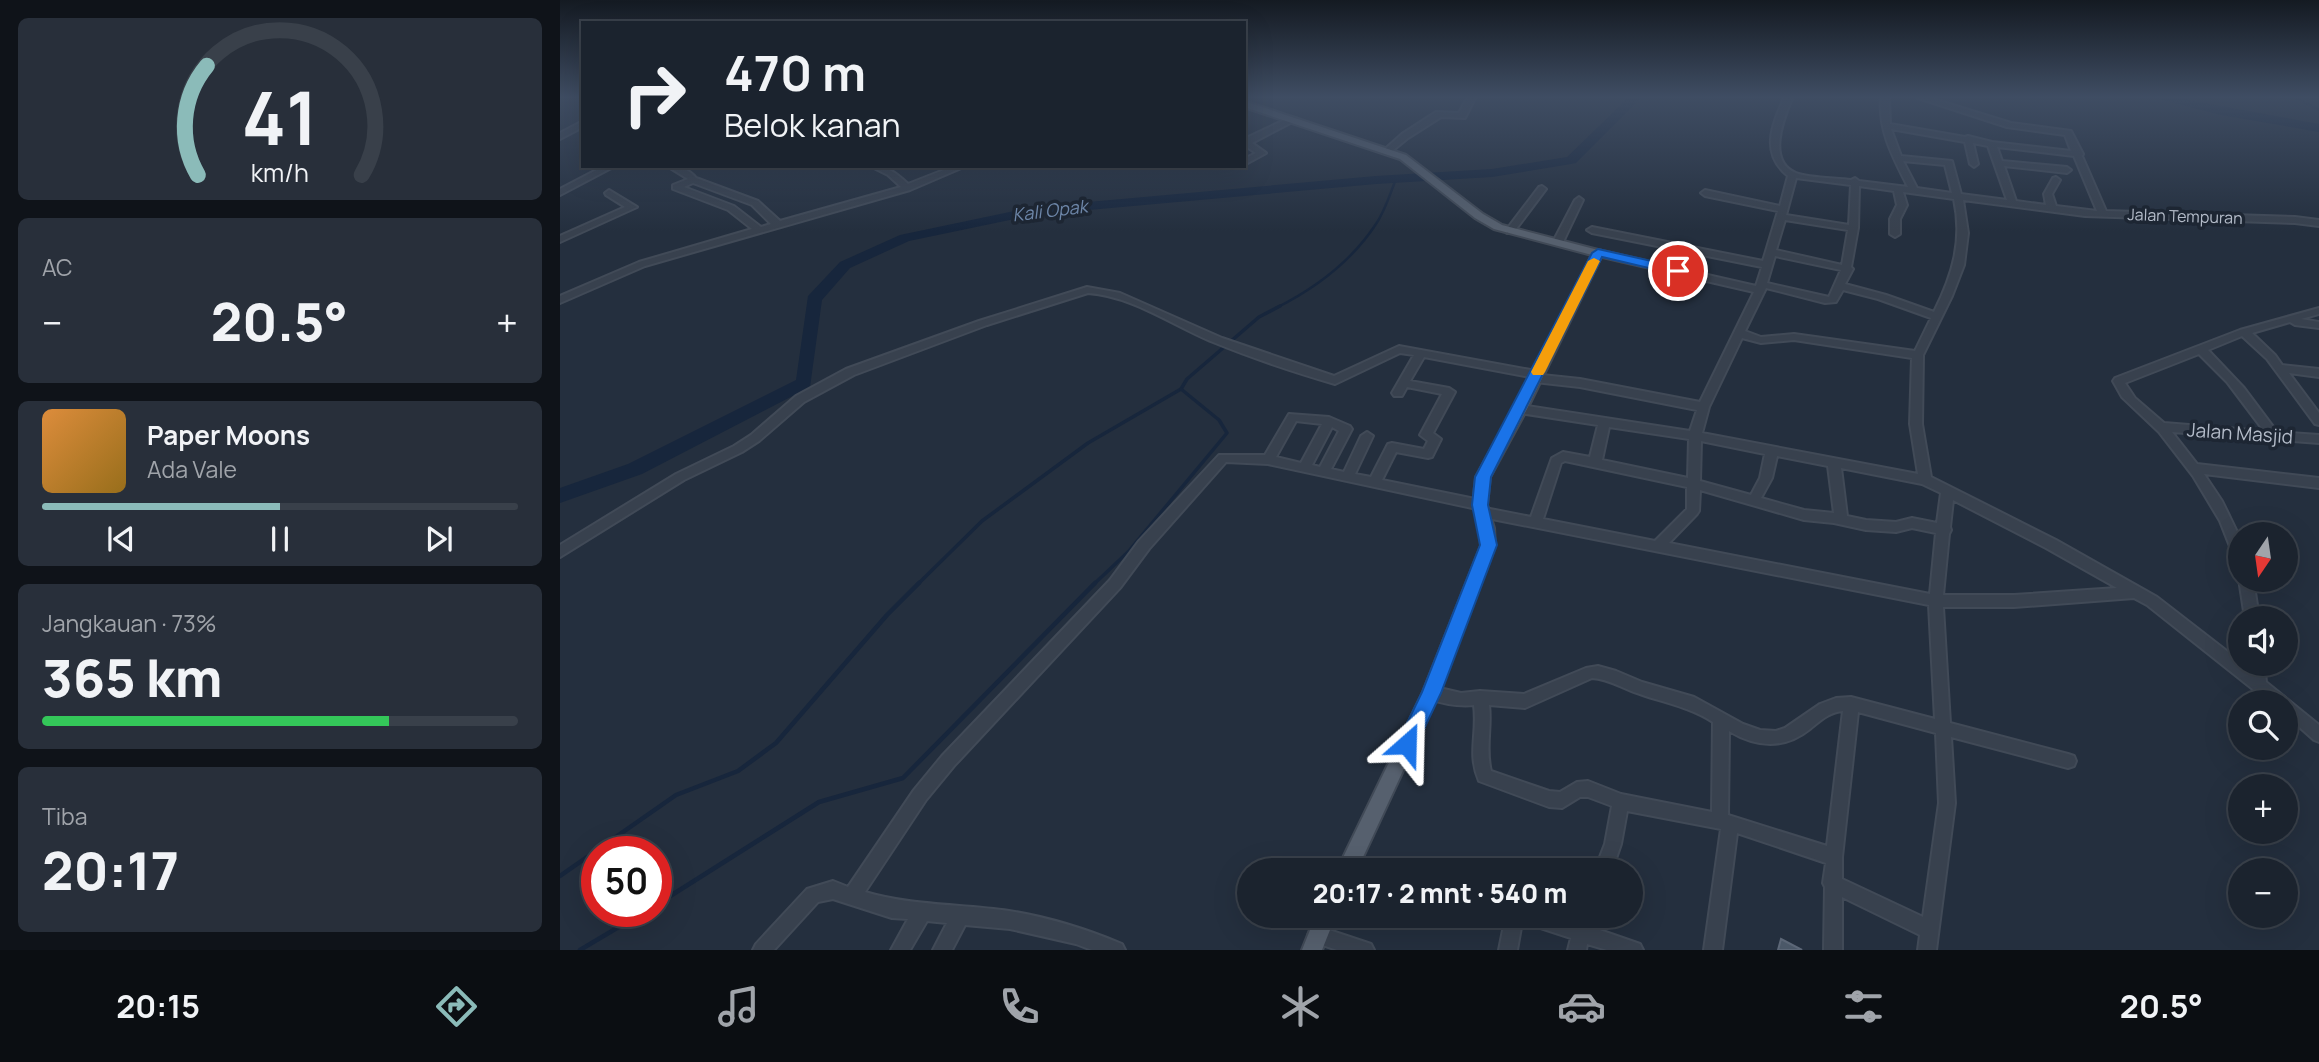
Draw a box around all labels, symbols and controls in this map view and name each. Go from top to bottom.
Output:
text: 470 m [724,39,866,106]
icon: right [609,49,700,140]
text: 41 [242,67,318,167]
text: Belok kanan [724,103,900,147]
text: km/h [251,155,309,190]
water label: Kali Opak [1011,193,1092,227]
street label: Jalan Tempuran [2127,203,2243,229]
pin [1648,241,1708,301]
text: AC [42,251,73,283]
icon: arrive [1659,252,1697,290]
text: 20.5° [211,286,348,357]
text: − [42,296,63,348]
text: + [496,296,518,348]
street label: Jalan Masjid [2186,416,2294,450]
text: Paper Moons [147,417,310,453]
text: Ada Vale [147,453,237,485]
icon: previous [102,520,140,558]
icon: pause [261,520,299,558]
icon: next [420,520,458,558]
north arrow [2228,522,2298,592]
map controls [2228,522,2298,928]
button: sound [2228,606,2298,676]
text: Jangkauan · 73% [42,607,216,639]
text: 365 km [42,642,222,713]
button: search [2228,690,2298,760]
position arrow [1370,707,1444,781]
button: + [2228,774,2298,844]
text: Tiba [42,800,87,832]
text: 20:17 [42,835,179,906]
speed limit sign: 50 [581,836,672,927]
button: − [2228,858,2298,928]
text: 20:17 · 2 mnt · 540 m [1313,875,1567,911]
icon: directions [432,982,481,1031]
icon: music [714,982,763,1031]
icon: phone [995,982,1044,1031]
icon: climate [1276,982,1325,1031]
icon: car [1557,982,1606,1031]
icon: filters [1839,982,1888,1031]
text: 20:15 [116,984,200,1028]
text: 20.5° [2120,984,2203,1028]

